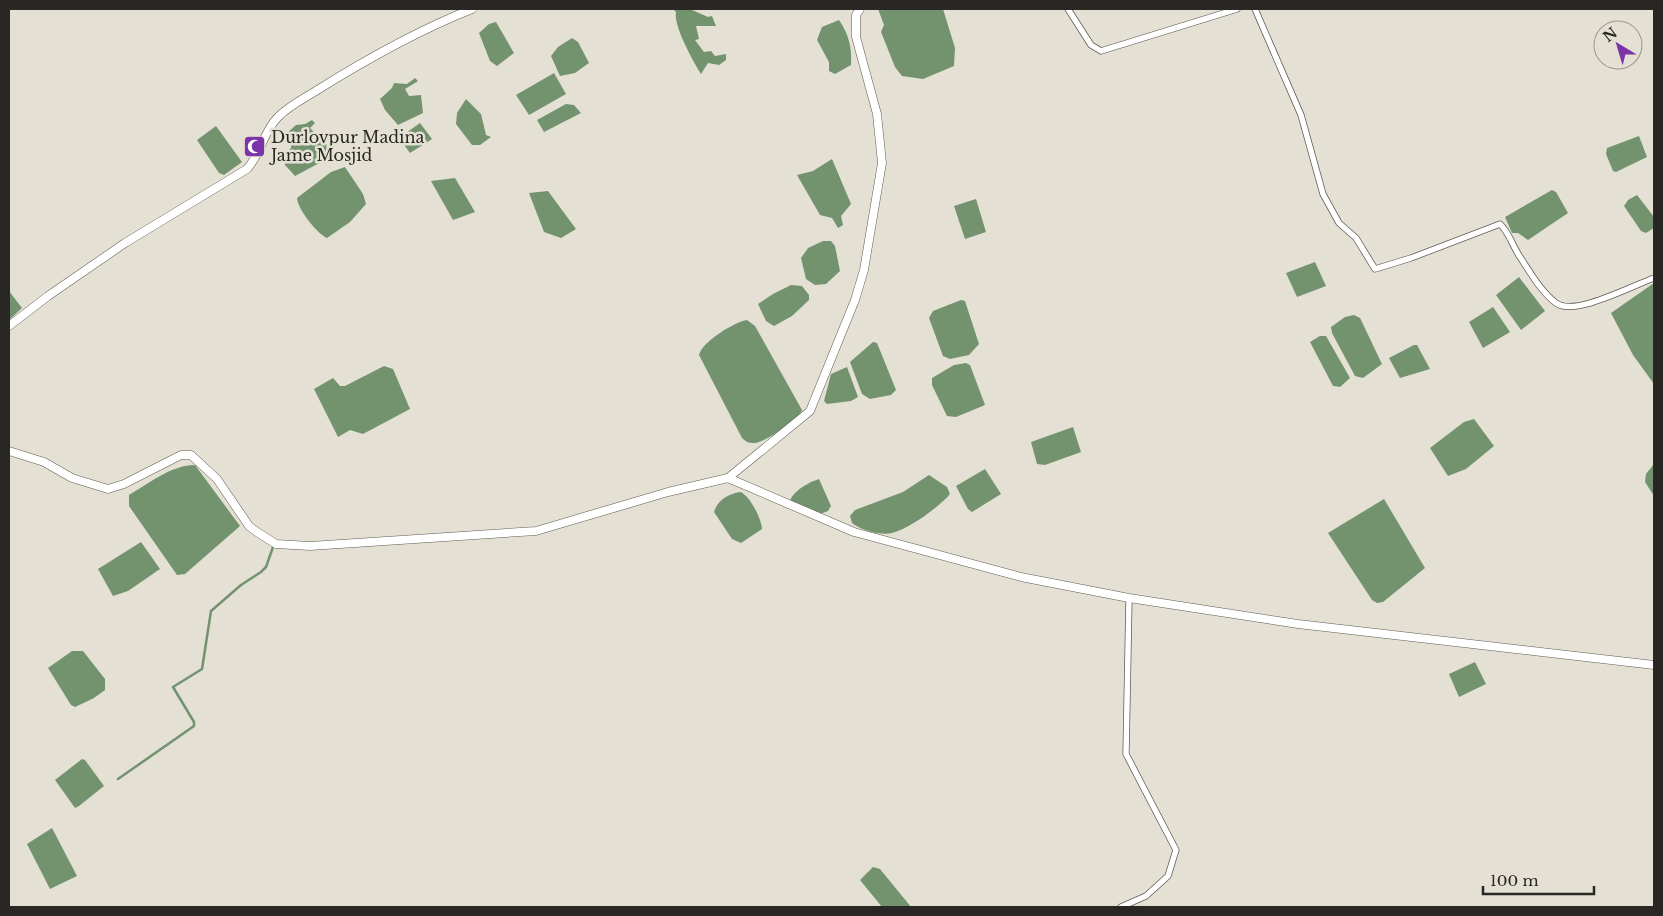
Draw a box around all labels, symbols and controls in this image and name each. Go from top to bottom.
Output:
north arrow [1593,20,1643,70]
text: N [1599,24,1621,46]
place label: Durlovpur Madina Jame Mosjid [269,127,425,165]
mosque icon: Durlovpur Madina Jame Mosjid [243,134,267,158]
scale bar [1483,864,1594,896]
text: 100 m [1490,871,1539,890]

